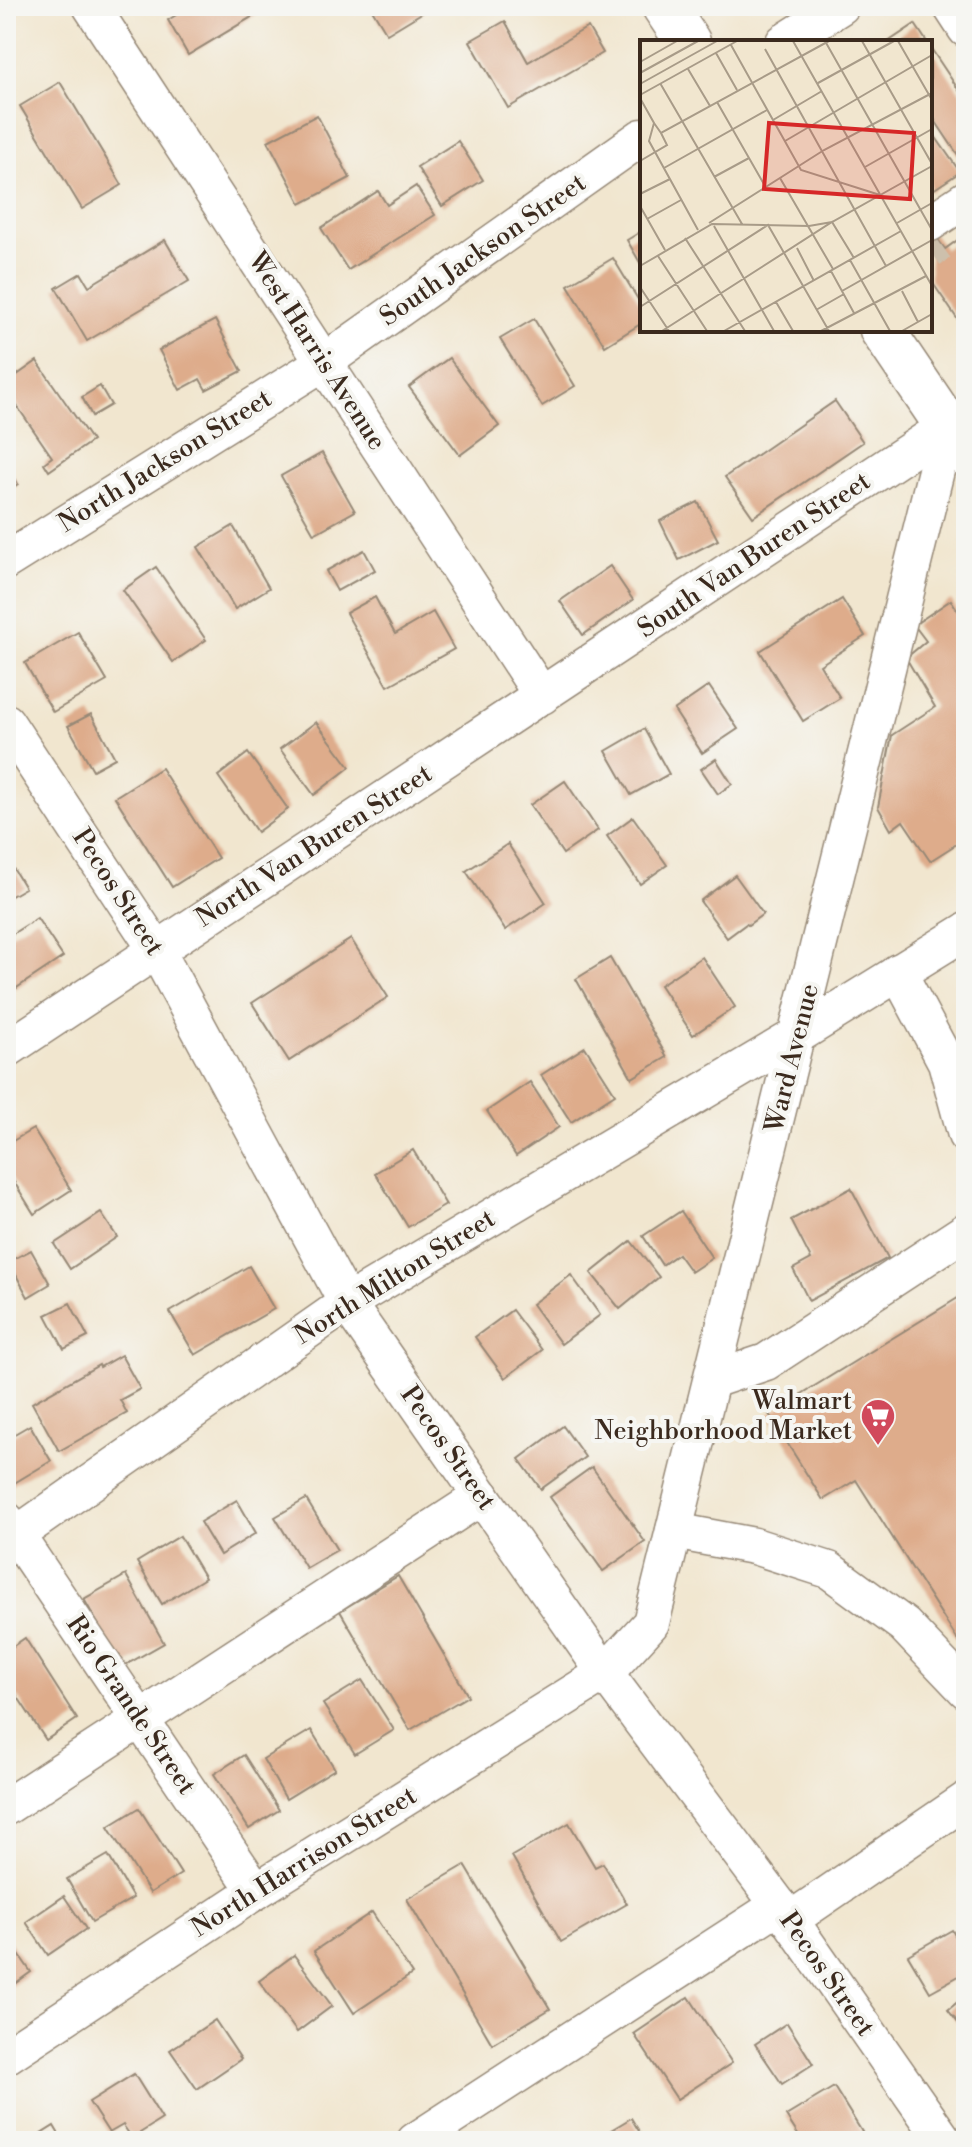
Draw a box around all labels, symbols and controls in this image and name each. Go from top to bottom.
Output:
inset map [640,40,932,332]
street label: South Jackson Street [374,167,592,333]
street label: West Harris Avenue [240,245,393,456]
street label: North Jackson Street [52,382,278,540]
street label: South Van Buren Street [632,465,876,645]
street label: North Van Buren Street [190,758,438,934]
street label: Pecos Street [65,823,171,961]
street label: Ward Avenue [758,980,826,1137]
street label: North Milton Street [289,1202,501,1352]
street label: Pecos Street [393,1380,503,1516]
place label: Walmart Neighborhood Market [594,1385,852,1447]
supermarket icon: Walmart Neighborhood Market [859,1397,897,1447]
street label: Rio Grande Street [59,1609,203,1801]
street label: North Harrison Street [185,1780,423,1944]
street label: Pecos Street [772,1906,882,2042]

